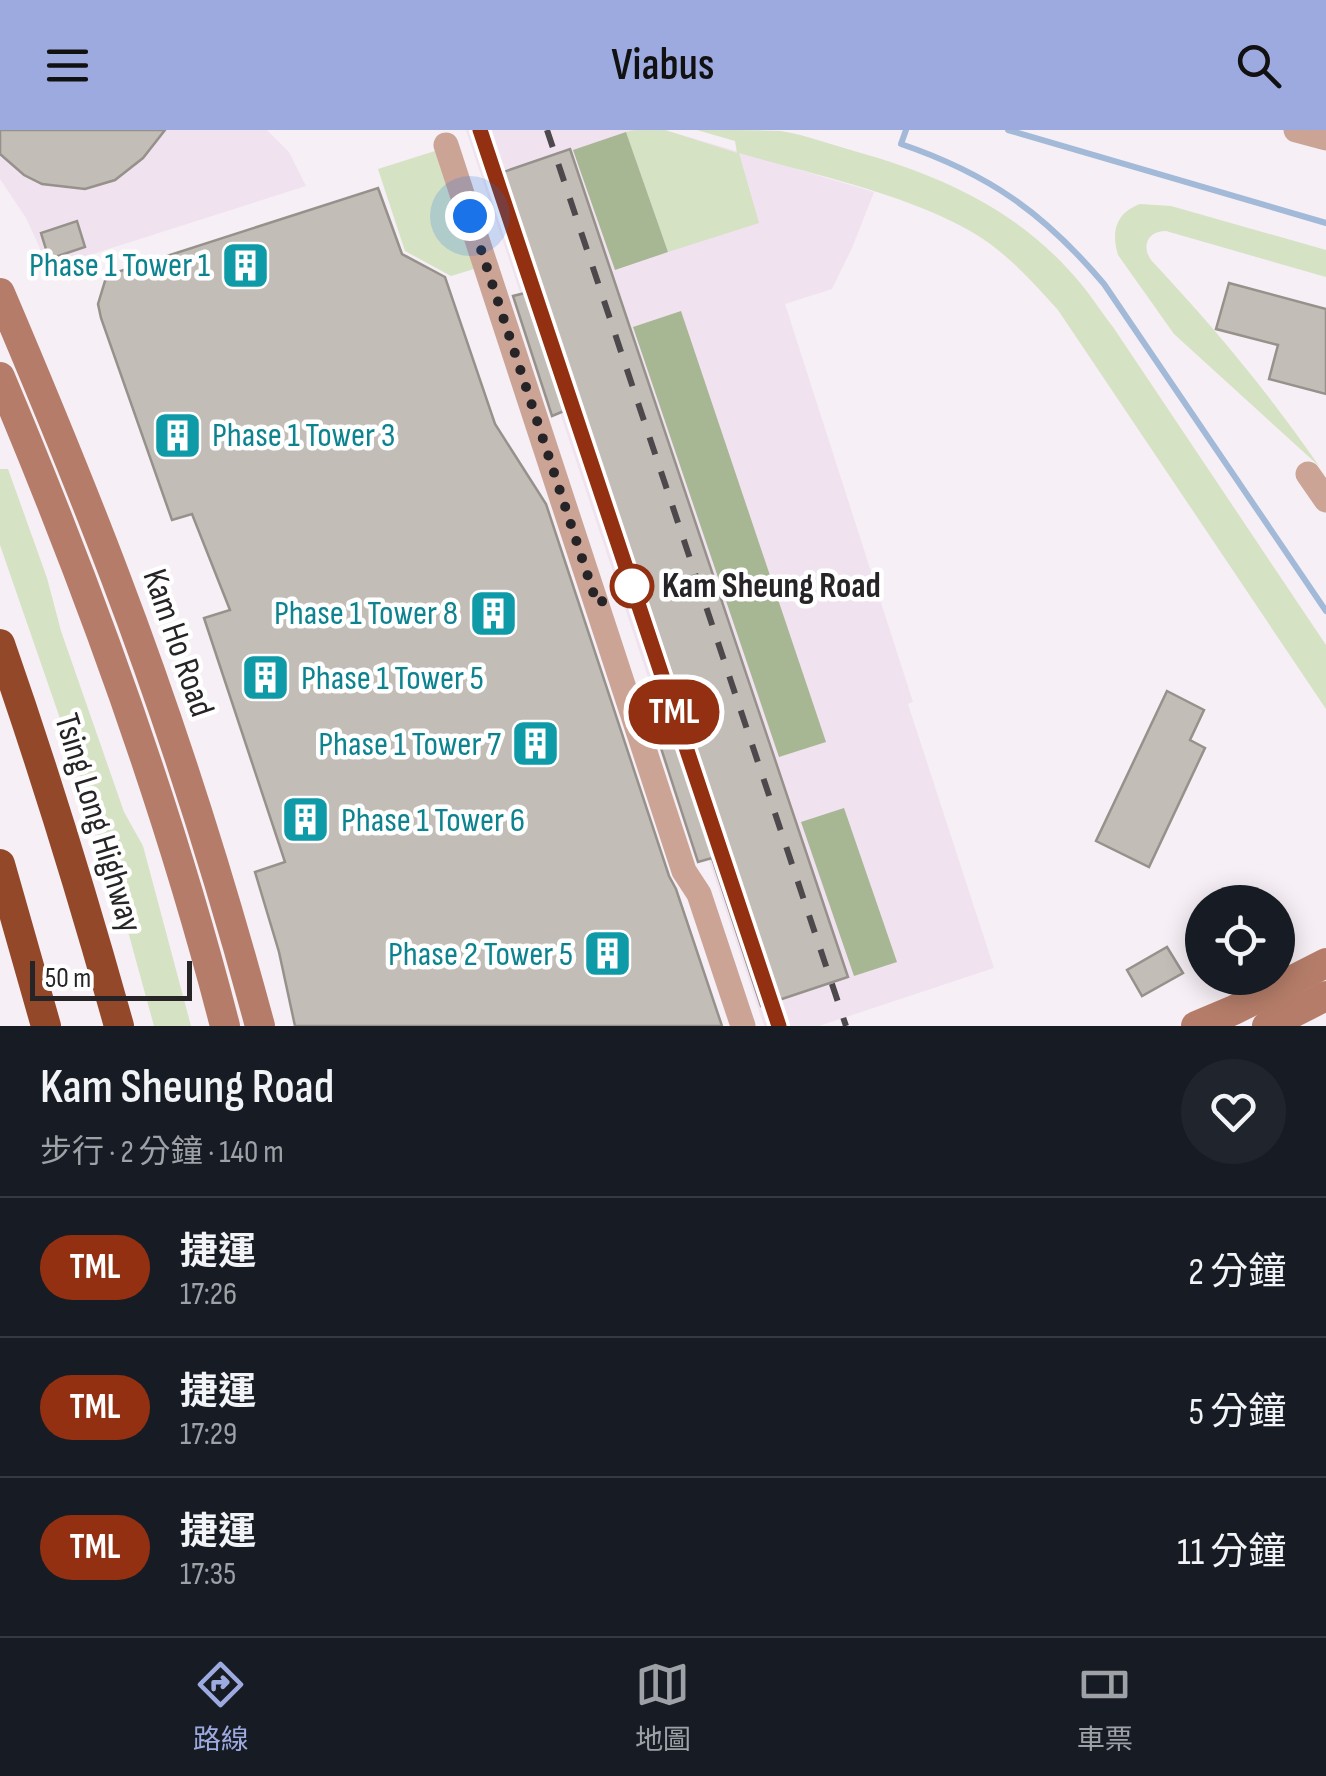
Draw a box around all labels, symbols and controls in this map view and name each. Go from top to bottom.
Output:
icon: menu [40,38,95,93]
text: Viabus [611,38,715,93]
icon: search [1231,38,1286,93]
your location [445,191,495,241]
building icon: Phase 1 Tower 1 [219,239,271,291]
place label: Phase 1 Tower 1 [29,244,210,287]
building icon: Phase 1 Tower 3 [151,409,203,461]
place label: Phase 1 Tower 3 [212,414,395,457]
street label: Kam Ho Road [133,564,223,722]
marker: Kam Sheung Road [611,565,653,607]
place label: Kam Sheung Road [662,565,881,608]
building icon: Phase 1 Tower 8 [467,587,519,639]
place label: Phase 1 Tower 8 [274,592,458,635]
building icon: Phase 1 Tower 5 [240,652,292,704]
place label: Phase 1 Tower 5 [301,657,484,700]
line badge: TML [616,680,732,744]
text: TML [648,691,700,734]
street label: Tsing Long Highway [44,708,152,938]
building icon: Phase 1 Tower 7 [510,718,562,770]
place label: Phase 1 Tower 7 [318,723,501,766]
building icon: Phase 1 Tower 6 [280,794,332,846]
place label: Phase 1 Tower 6 [341,799,525,842]
map controls [1185,885,1295,995]
button: locate [1185,885,1295,995]
building icon: Phase 2 Tower 5 [582,928,634,980]
place label: Phase 2 Tower 5 [388,933,573,976]
scale bar [30,956,192,1000]
text: 50 m [45,962,91,995]
text: Kam Sheung Road [40,1059,334,1116]
button: heart [1181,1059,1286,1164]
text: 步行 · 2 分鐘 · 140 m [40,1133,284,1172]
text: 捷運 [180,1230,256,1275]
text: TML [69,1246,121,1289]
text: 2 分鐘 [1188,1250,1286,1295]
text: 17:26 [180,1275,237,1314]
text: 捷運 [180,1370,256,1415]
text: TML [69,1386,121,1429]
text: 5 分鐘 [1189,1390,1286,1435]
text: 17:29 [180,1415,237,1454]
text: 捷運 [180,1510,256,1555]
text: TML [69,1526,121,1569]
text: 11 分鐘 [1177,1530,1286,1575]
text: 17:35 [180,1555,236,1594]
tab: 路線 [193,1657,249,1757]
tab: 地圖 [635,1657,691,1757]
tab: 車票 [1077,1657,1133,1757]

